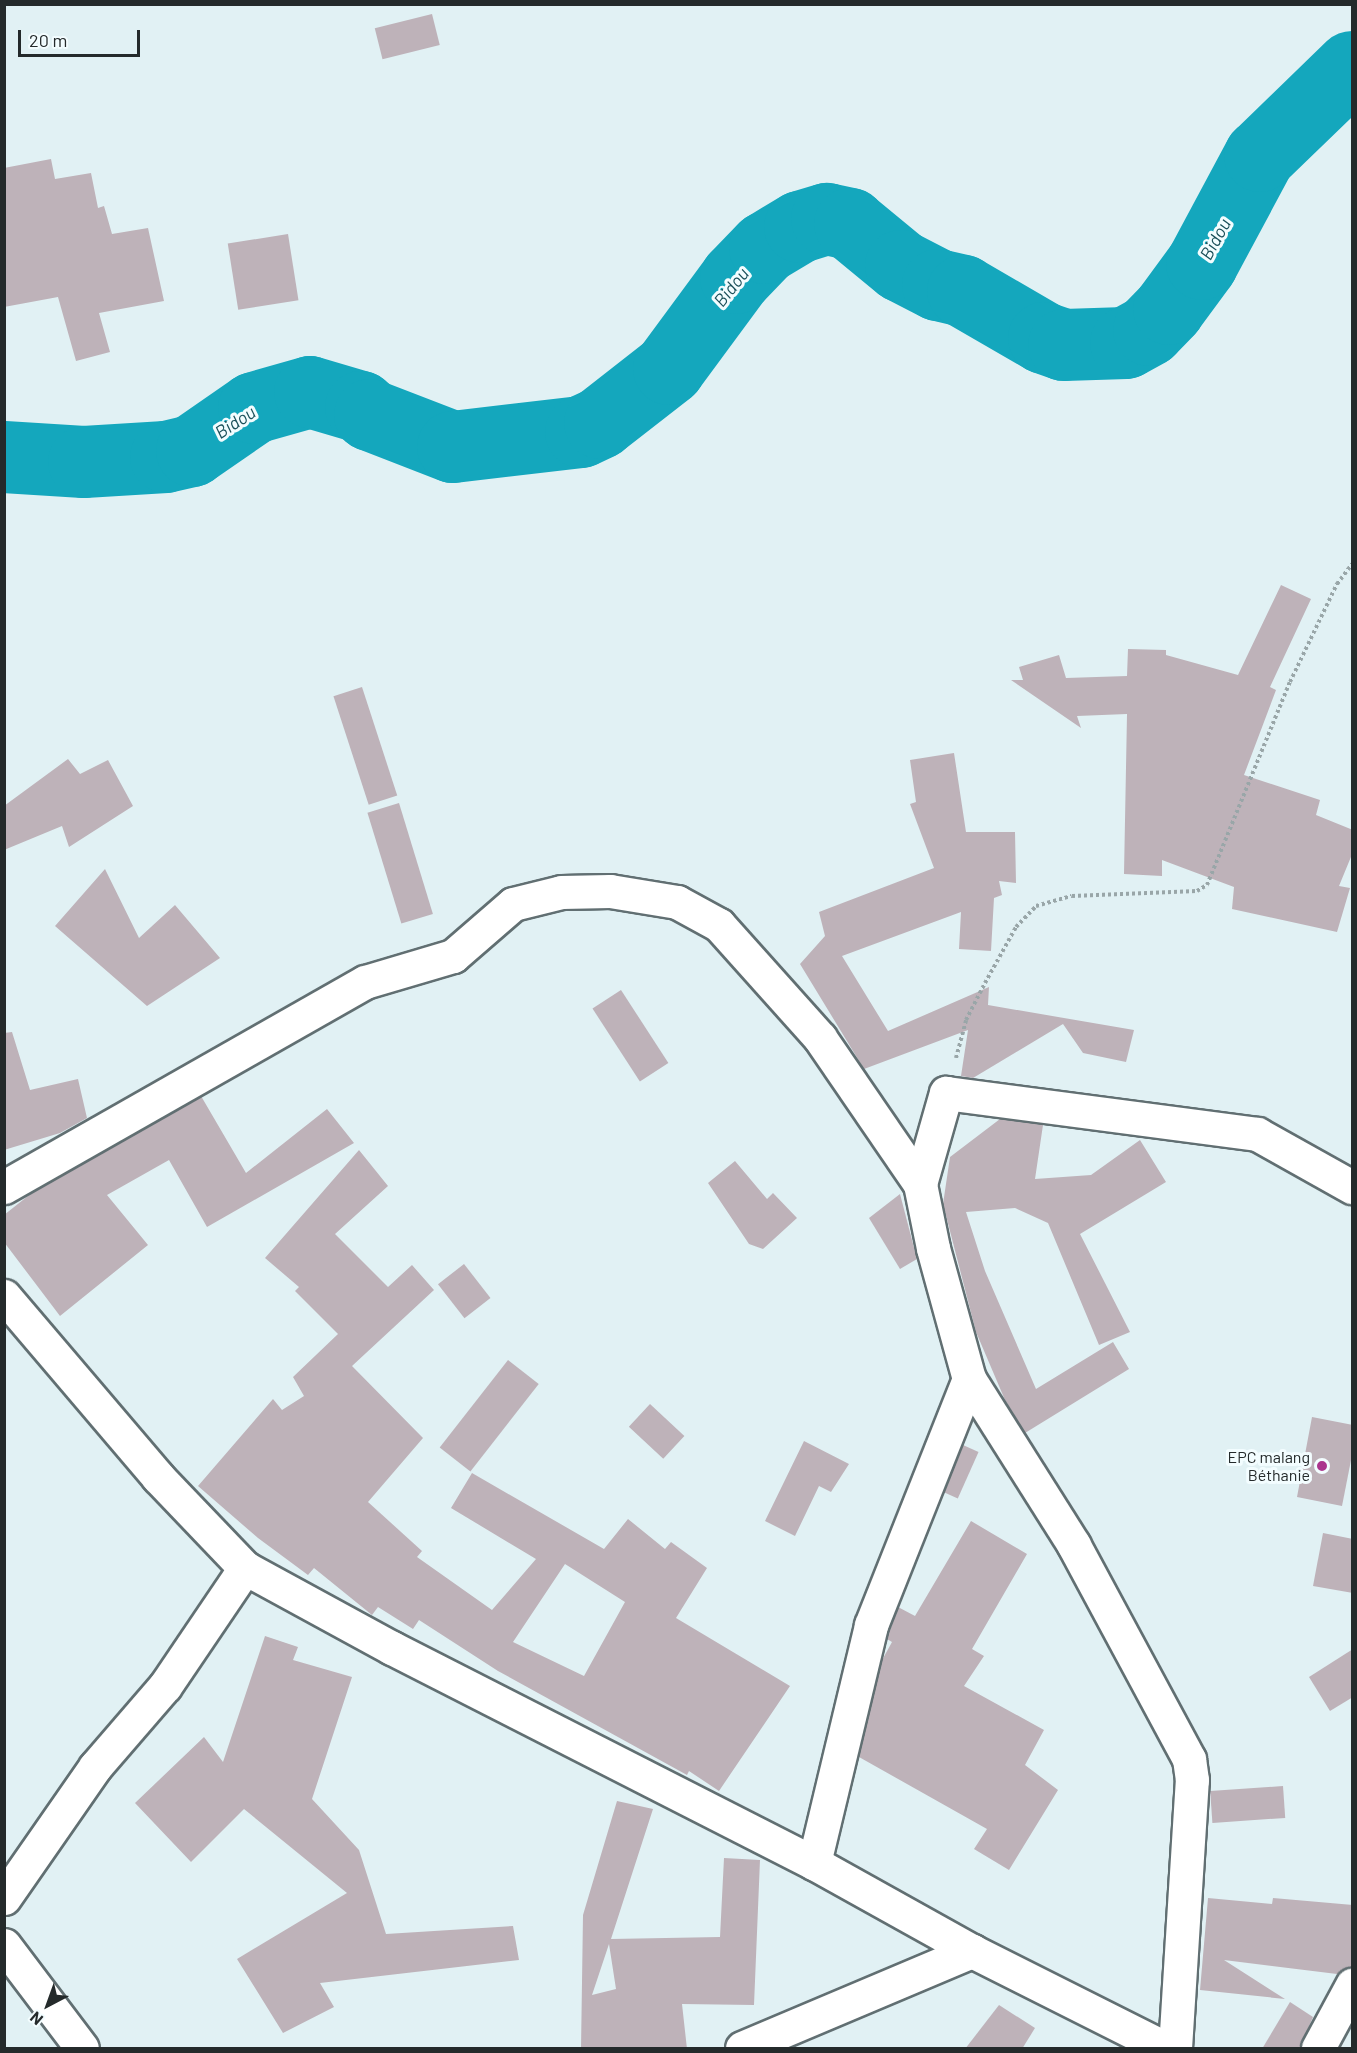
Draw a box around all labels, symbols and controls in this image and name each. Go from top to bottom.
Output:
scale bar [21,18,142,56]
text: 20 m [29,29,67,51]
water label: Bidou [1195,215,1235,263]
water label: Bidou [709,263,753,311]
water label: Bidou [211,401,259,443]
place label: EPC malang Béthanie [1227,1447,1310,1485]
marker: EPC malang Béthanie [1315,1459,1329,1473]
north arrow [18,1975,78,2035]
text: N [26,2008,46,2030]

